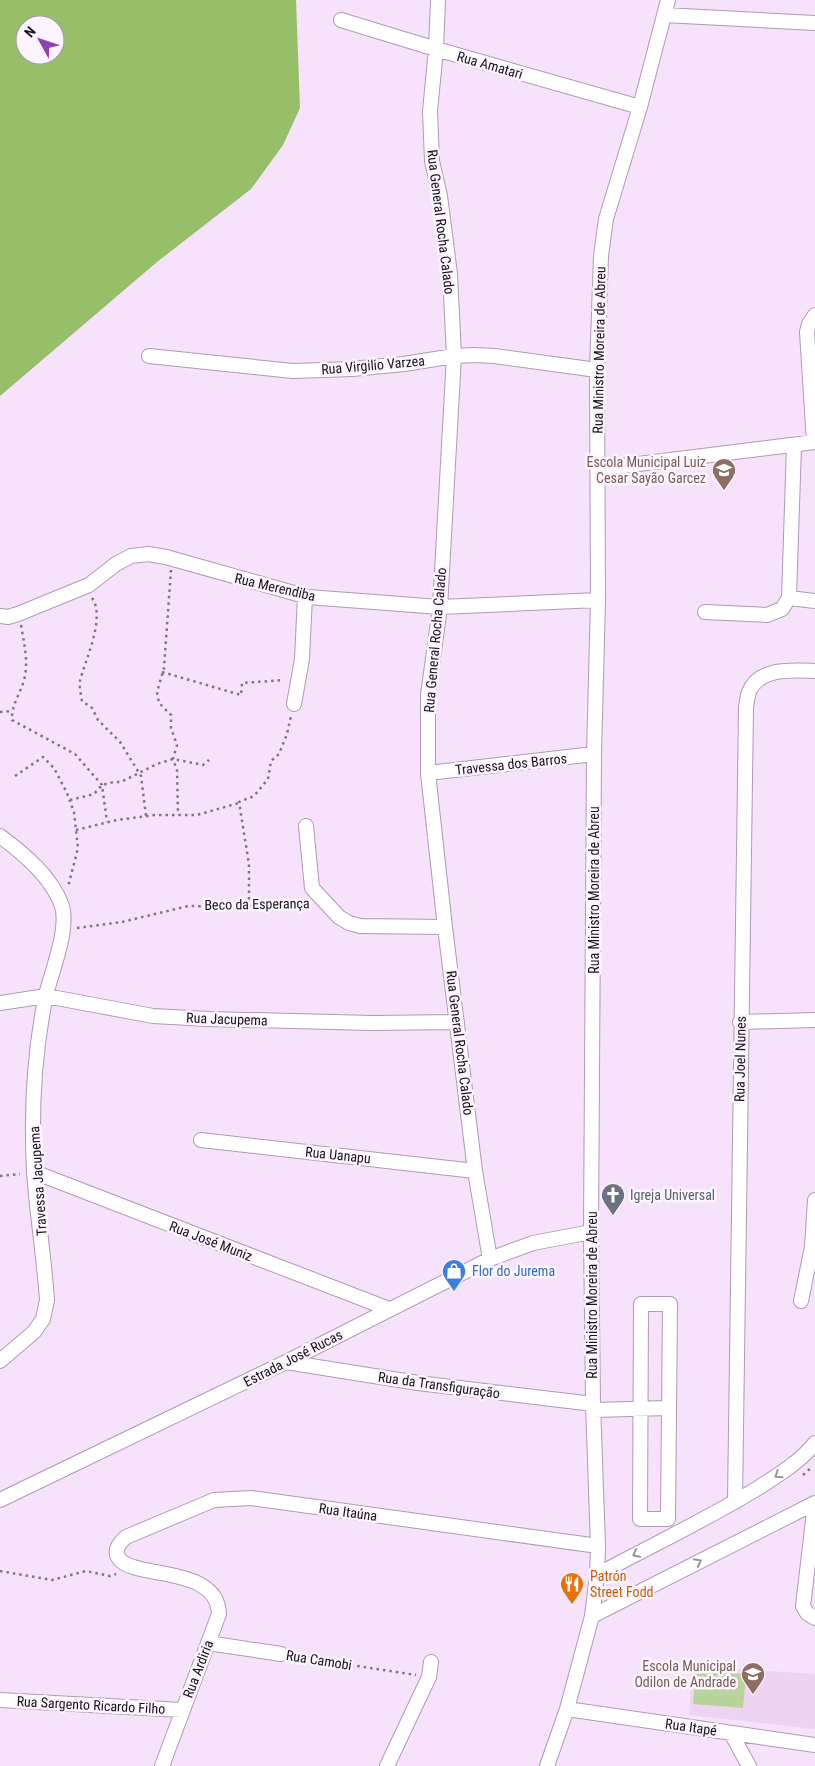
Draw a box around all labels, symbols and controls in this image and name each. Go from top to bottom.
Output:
north arrow [15,15,65,65]
text: N [21,23,39,40]
street label: Rua Amatari [455,48,525,82]
street label: Rua General Rocha Calado [424,149,458,295]
street label: Rua Ministro Moreira de Abreu [590,266,608,434]
street label: Rua Virgilio Varzea [321,353,425,377]
place label: Escola Municipal Luiz Cesar Sayão Garcez [586,454,706,486]
school or university icon: Escola Municipal Luiz Cesar Sayão Garcez [711,457,737,491]
street label: Rua General Rocha Calado [421,567,449,713]
street label: Rua Merendiba [233,570,317,604]
street label: Travessa dos Barros [454,750,568,778]
street label: Rua Ministro Moreira de Abreu [586,806,602,974]
street label: Beco da Esperança [204,895,310,913]
street label: Rua General Rocha Calado [443,970,477,1116]
street label: Rua Jacupema [186,1010,268,1028]
street label: Rua Joel Nunes [731,1016,749,1102]
street label: Travessa Jacupema [26,1126,50,1236]
street label: Rua Uanapu [304,1144,372,1166]
church icon: Igreja Universal [600,1182,626,1216]
place label: Igreja Universal [630,1187,715,1203]
street label: Rua Ministro Moreira de Abreu [584,1211,600,1379]
street label: Rua José Muniz [167,1218,255,1264]
shop icon: Flor do Jurema [441,1258,467,1292]
place label: Flor do Jurema [472,1263,555,1279]
street label: Estrada José Rucas [241,1326,345,1390]
street label: Rua da Transfiguração [377,1369,501,1401]
one-way arrow [774,1469,784,1478]
street label: Rua Itaúna [318,1500,378,1524]
one-way arrow [632,1548,641,1558]
one-way arrow [693,1558,702,1568]
place label: Patrón Street Fodd [590,1568,654,1600]
restaurant icon: Patrón Street Fodd [559,1571,585,1605]
street label: Rua Ardiria [180,1638,216,1700]
street label: Rua Camobi [285,1647,353,1673]
place label: Escola Municipal Odilon de Andrade [634,1658,736,1690]
school or university icon: Escola Municipal Odilon de Andrade [740,1661,766,1695]
street label: Rua Sargento Ricardo Filho [16,1693,166,1717]
street label: Rua Itapé [664,1715,718,1739]

